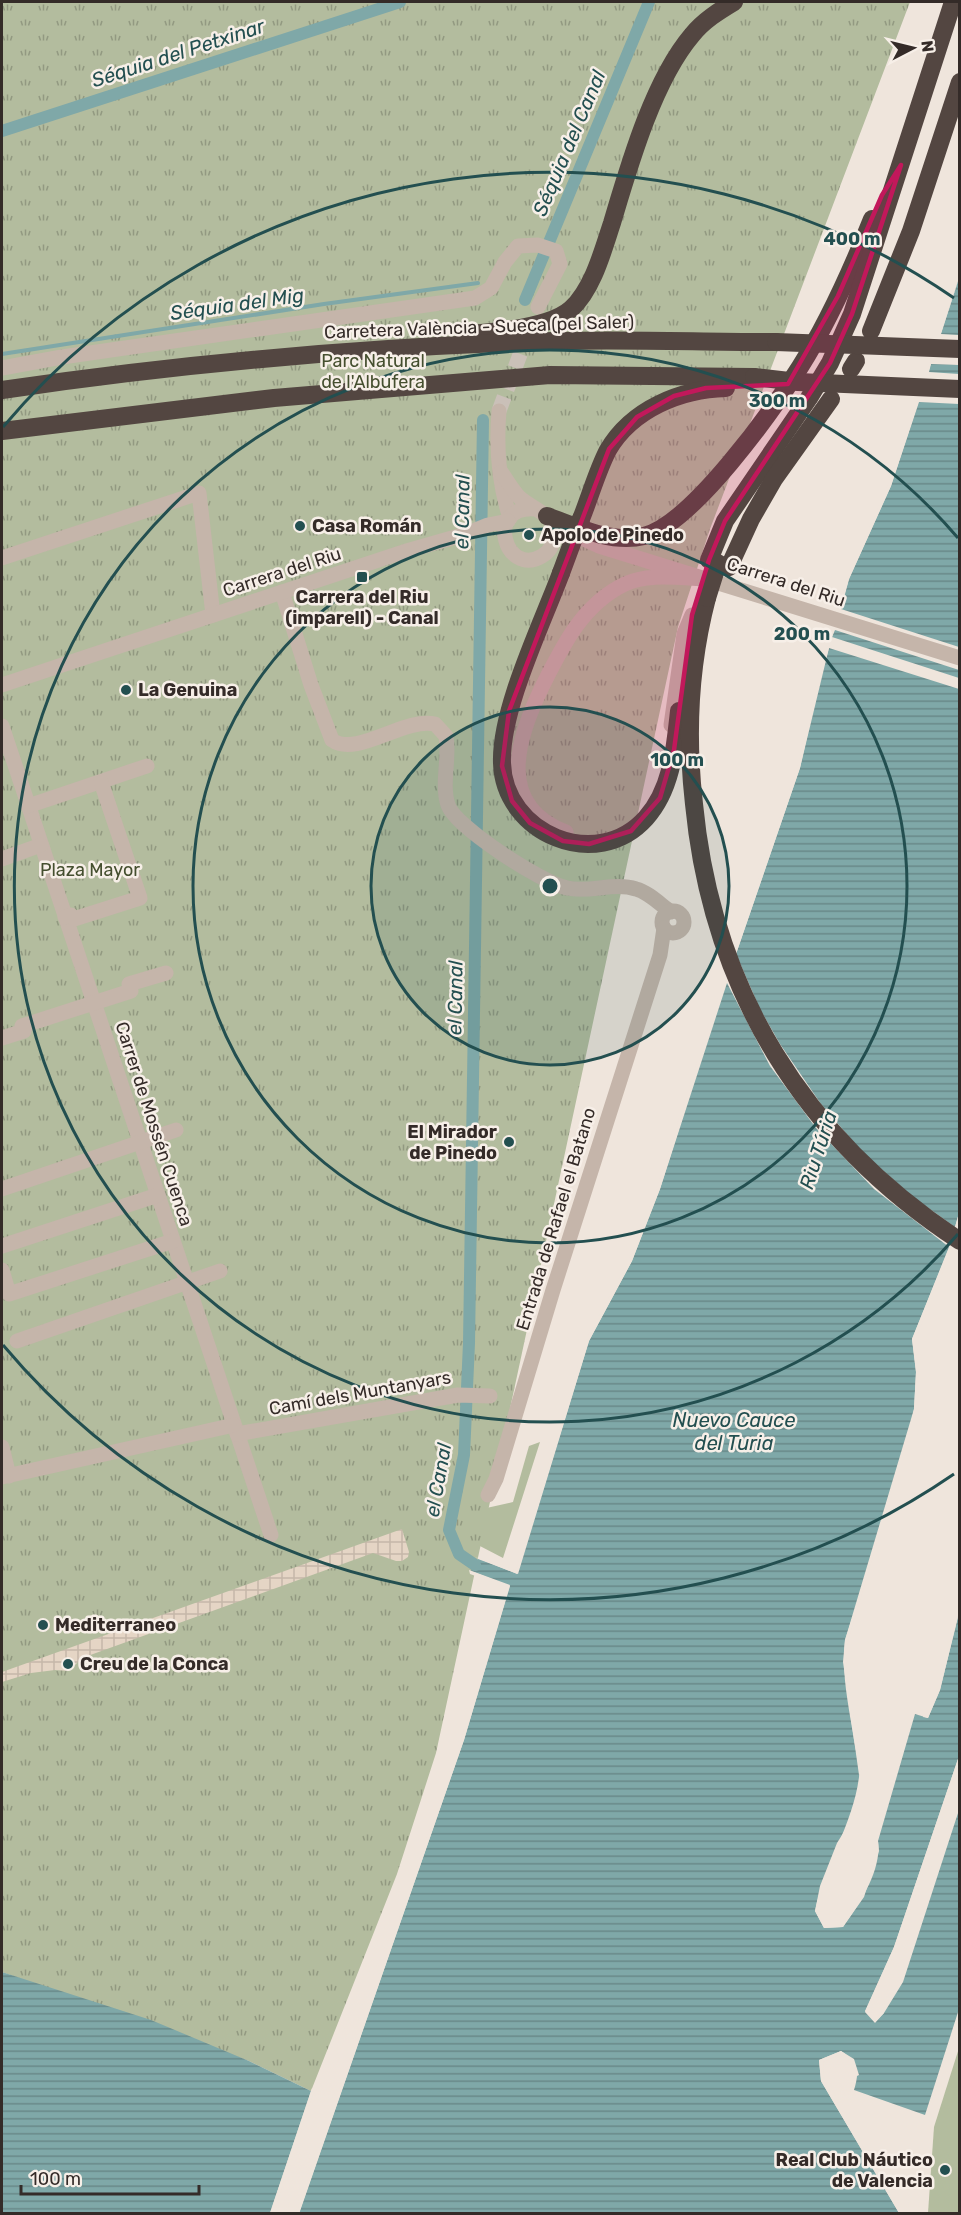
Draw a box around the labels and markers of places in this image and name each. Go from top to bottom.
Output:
place label: Casa Román [312,515,422,537]
marker: Casa Román [293,519,307,533]
place label: Apolo de Pinedo [541,524,684,546]
marker: Apolo de Pinedo [522,528,536,542]
marker: Carrera del Riu (imparell) - Canal [355,570,369,584]
place label: Carrera del Riu (imparell) - Canal [285,586,439,629]
place label: La Genuina [138,679,237,701]
marker: La Genuina [119,683,133,697]
centre of rings [540,876,560,896]
place label: El Mirador de Pinedo [407,1121,497,1164]
marker: El Mirador de Pinedo [502,1135,516,1149]
place label: Mediterraneo [55,1614,176,1636]
marker: Mediterraneo [36,1618,50,1632]
place label: Creu de la Conca [80,1653,229,1675]
marker: Creu de la Conca [61,1657,75,1671]
place label: Real Club Náutico de Valencia [776,2149,933,2192]
marker: Real Club Náutico de Valencia [938,2163,952,2177]

